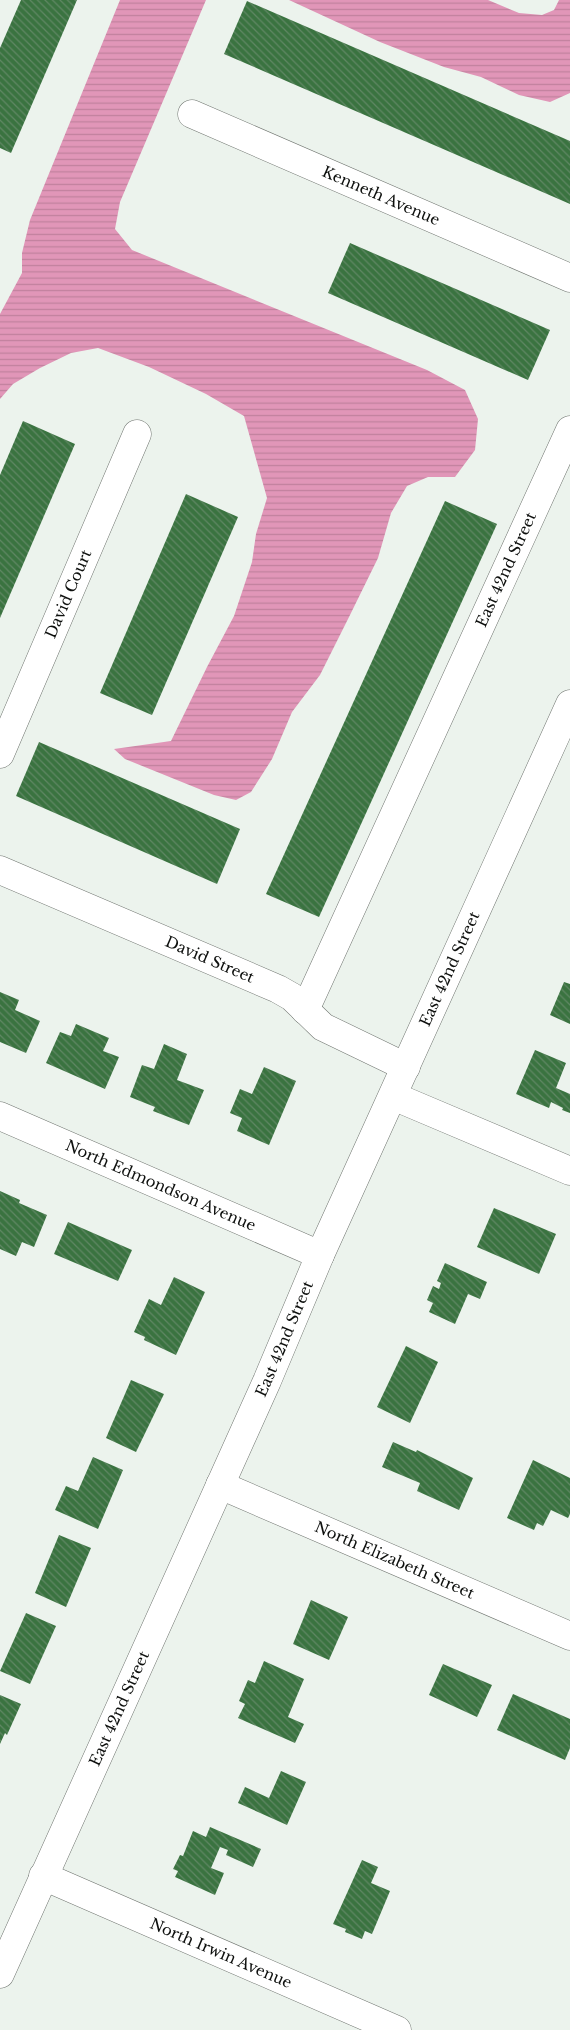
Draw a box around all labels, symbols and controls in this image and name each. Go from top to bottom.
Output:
street label: Kenneth Avenue [320,162,443,229]
street label: East 42nd Street [471,509,540,630]
street label: David Court [41,546,96,641]
street label: East 42nd Street [415,908,484,1029]
street label: David Street [162,932,258,987]
street label: North Edmondson Avenue [63,1136,259,1235]
street label: East 42nd Street [251,1278,317,1400]
street label: North Elizabeth Street [312,1517,478,1603]
street label: East 42nd Street [85,1648,153,1769]
street label: North Irwin Avenue [147,1914,295,1992]

